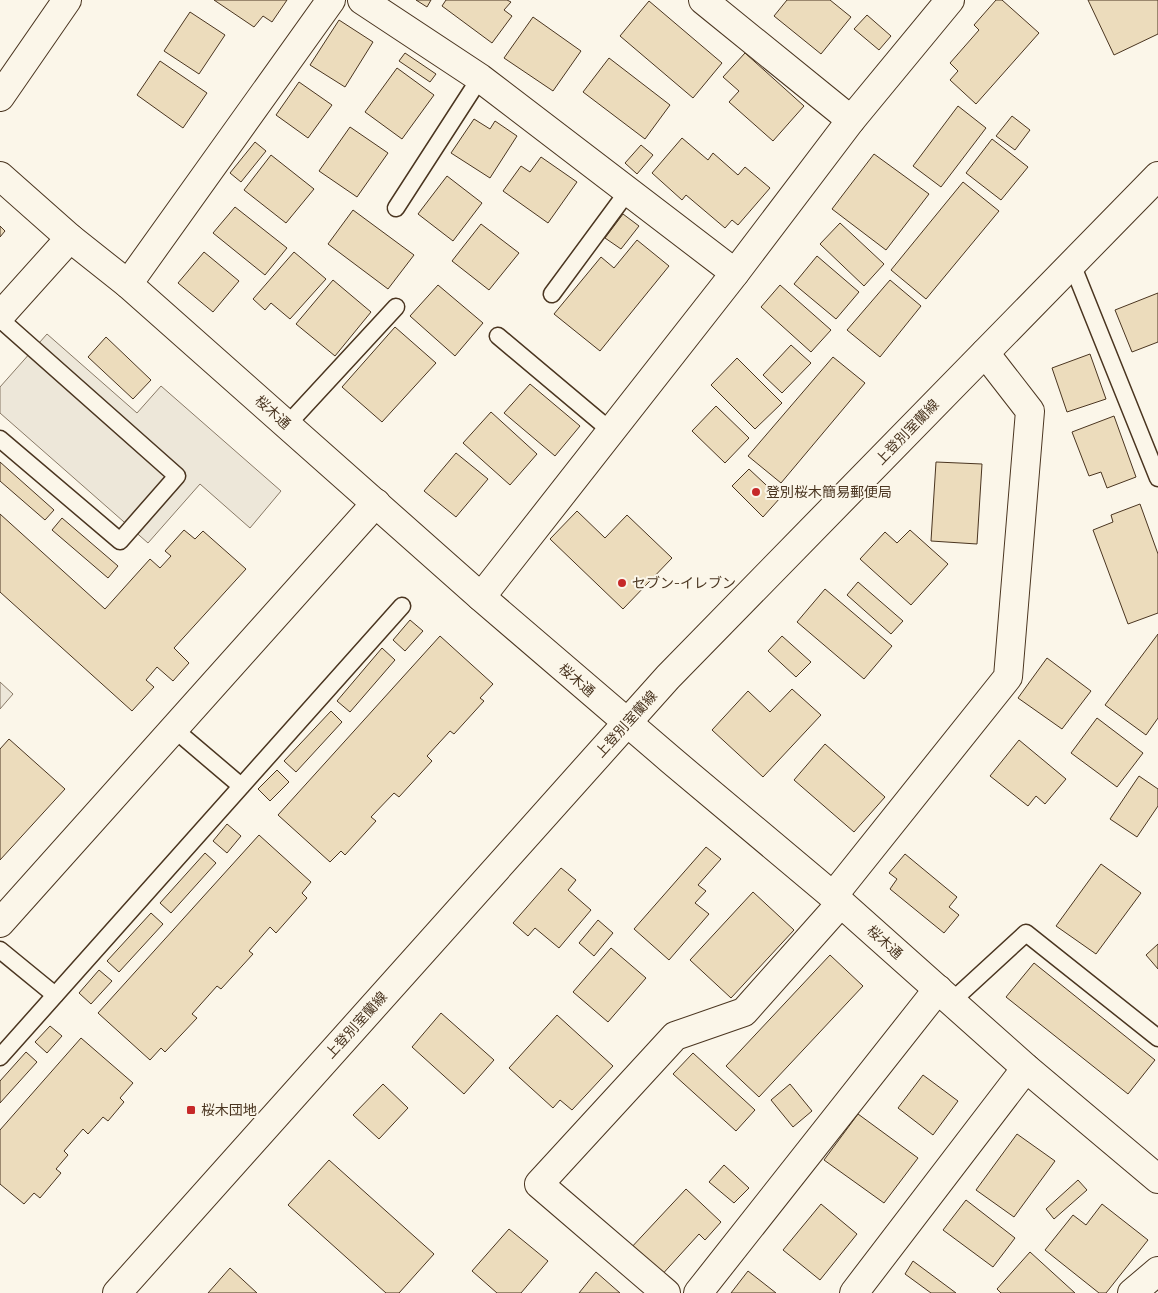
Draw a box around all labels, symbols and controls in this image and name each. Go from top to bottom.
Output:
street label: 桜木通 [251,391,295,433]
street label: 上登別室蘭線 [871,395,943,468]
place label: 登別桜木簡易郵便局 [766,482,892,501]
marker: 登別桜木簡易郵便局 [750,486,762,498]
place label: セブン-イレブン [632,573,736,592]
marker: セブン-イレブン [616,577,628,589]
street label: 桜木通 [555,659,599,701]
street label: 上登別室蘭線 [590,686,661,761]
street label: 桜木通 [863,921,907,963]
street label: 上登別室蘭線 [320,987,391,1062]
place label: 桜木団地 [201,1100,257,1119]
marker: 桜木団地 [185,1104,197,1116]

